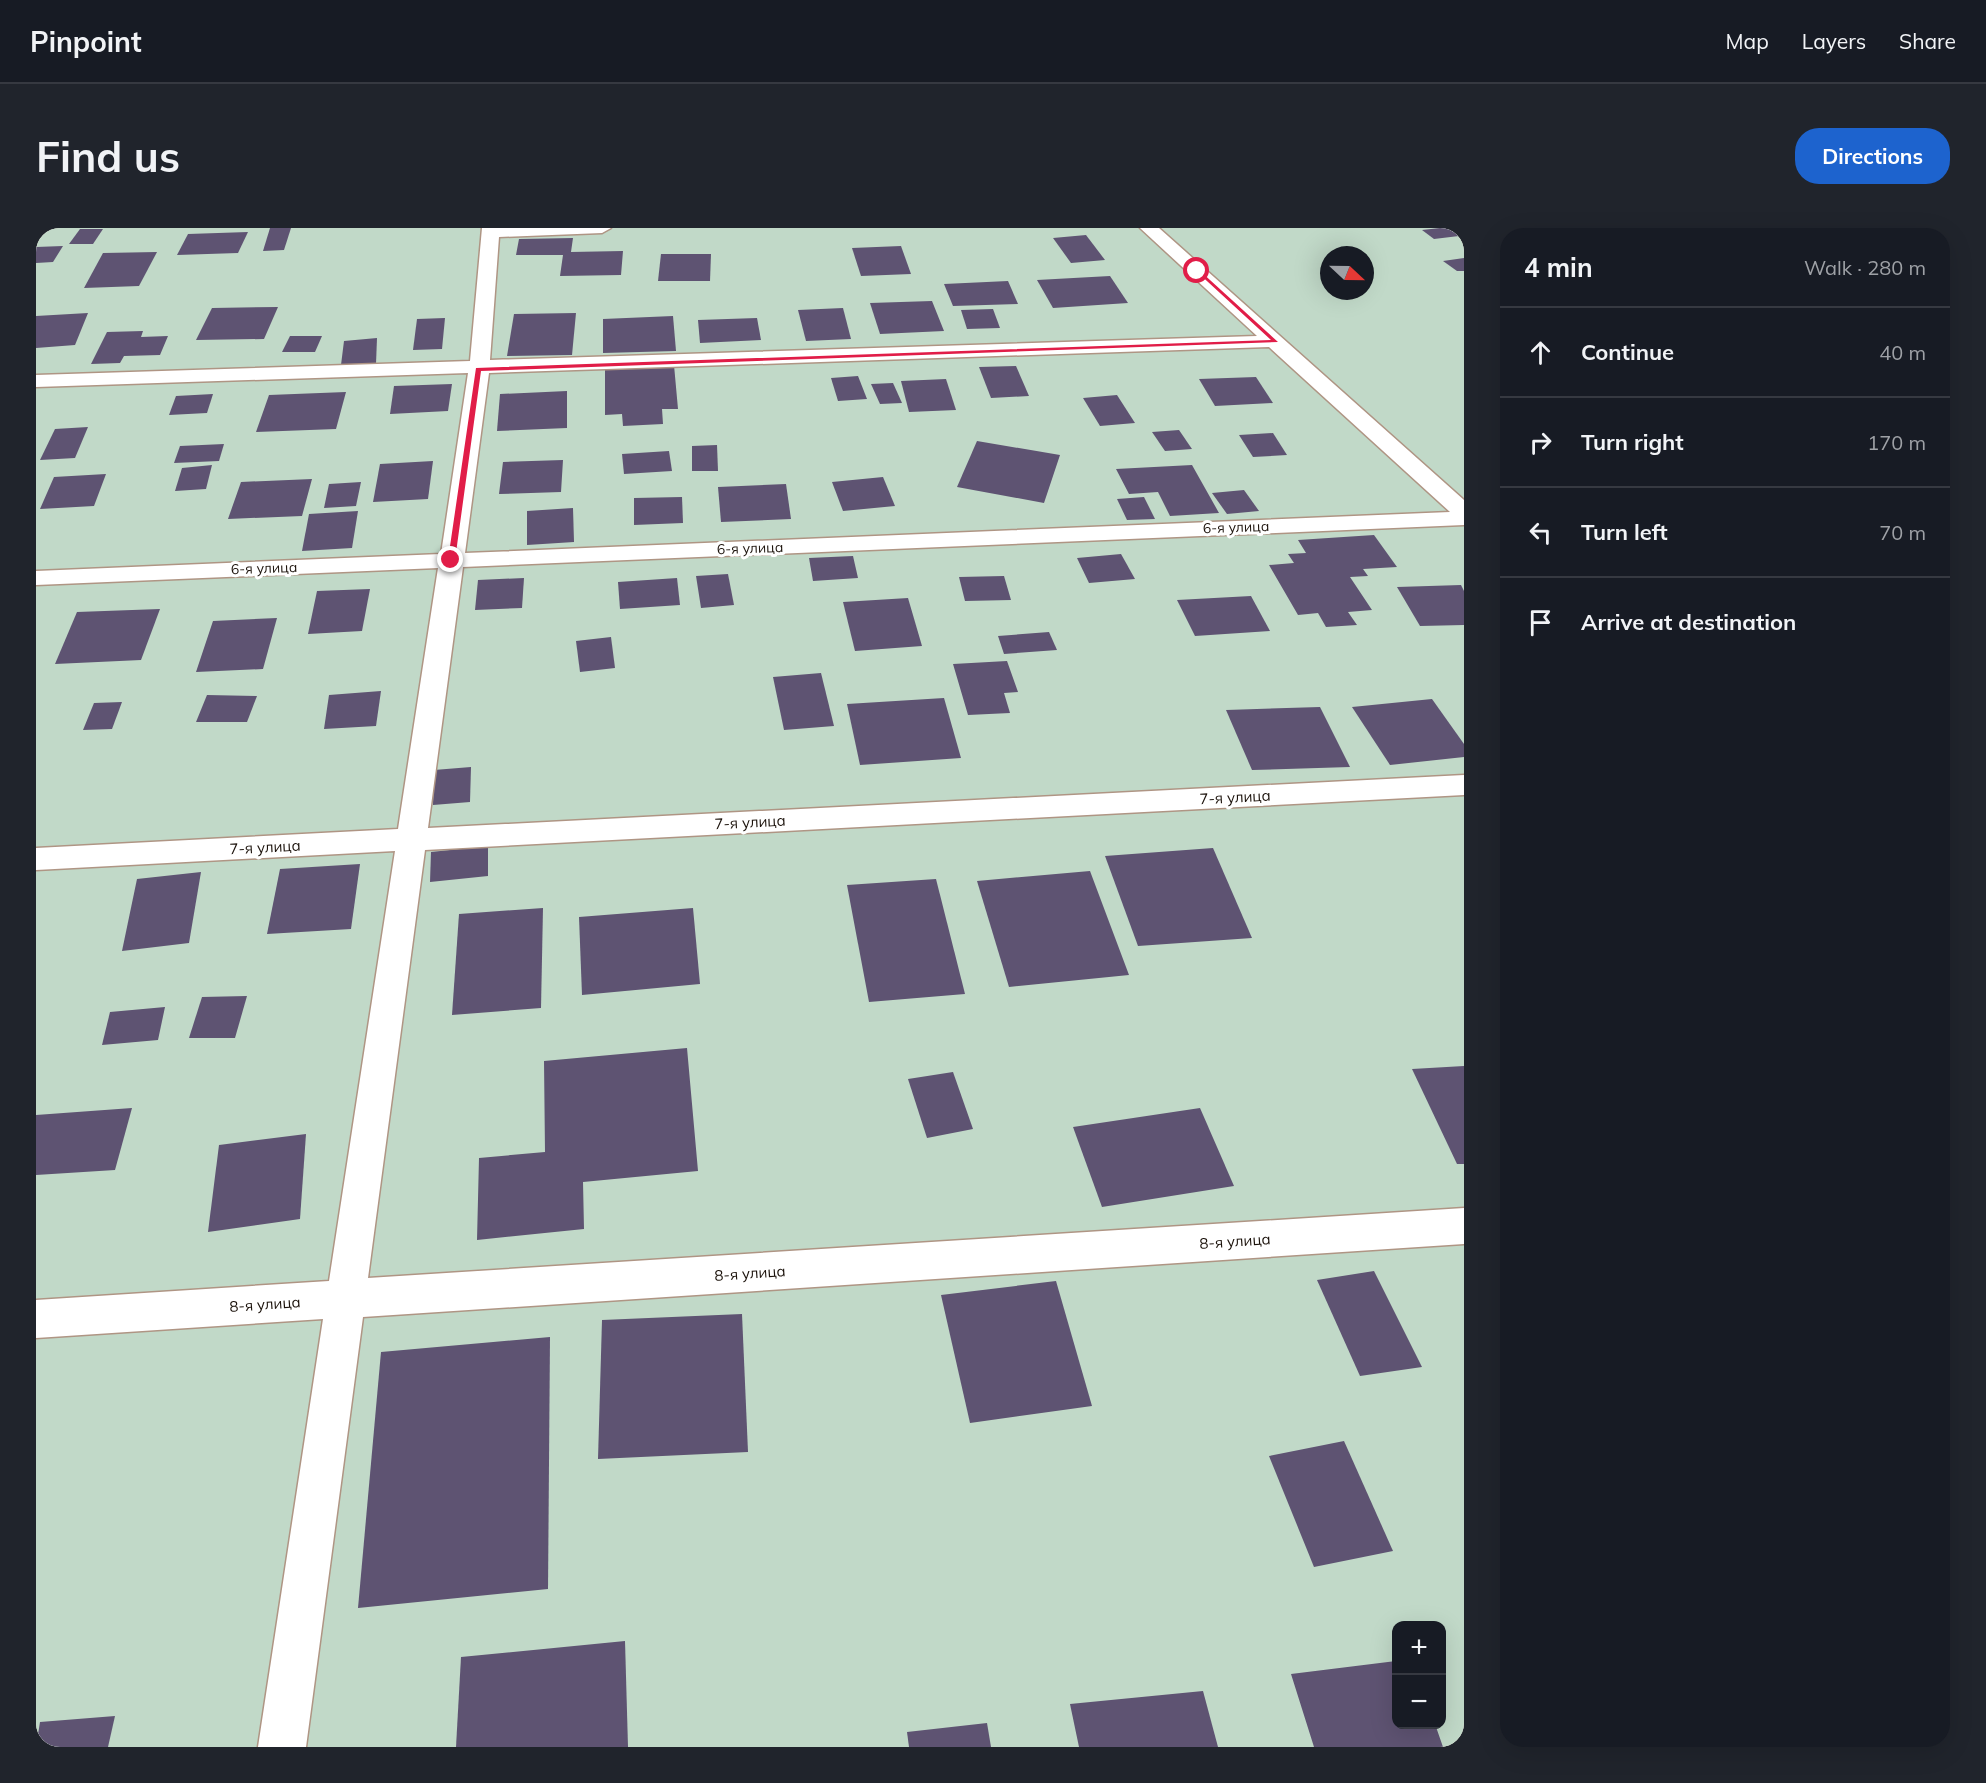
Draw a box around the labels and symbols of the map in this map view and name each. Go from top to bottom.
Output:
north arrow [1320,246,1374,300]
route start [1183,257,1209,283]
street label: 6-я улица [1202,517,1270,537]
street label: 6-я улица [716,538,784,558]
route end [437,546,463,572]
street label: 6-я улица [230,558,298,578]
street label: 7-я улица [1199,786,1271,808]
street label: 7-я улица [714,811,786,833]
street label: 7-я улица [229,836,301,858]
street label: 8-я улица [1199,1229,1271,1253]
street label: 8-я улица [714,1261,786,1285]
street label: 8-я улица [229,1292,301,1316]

